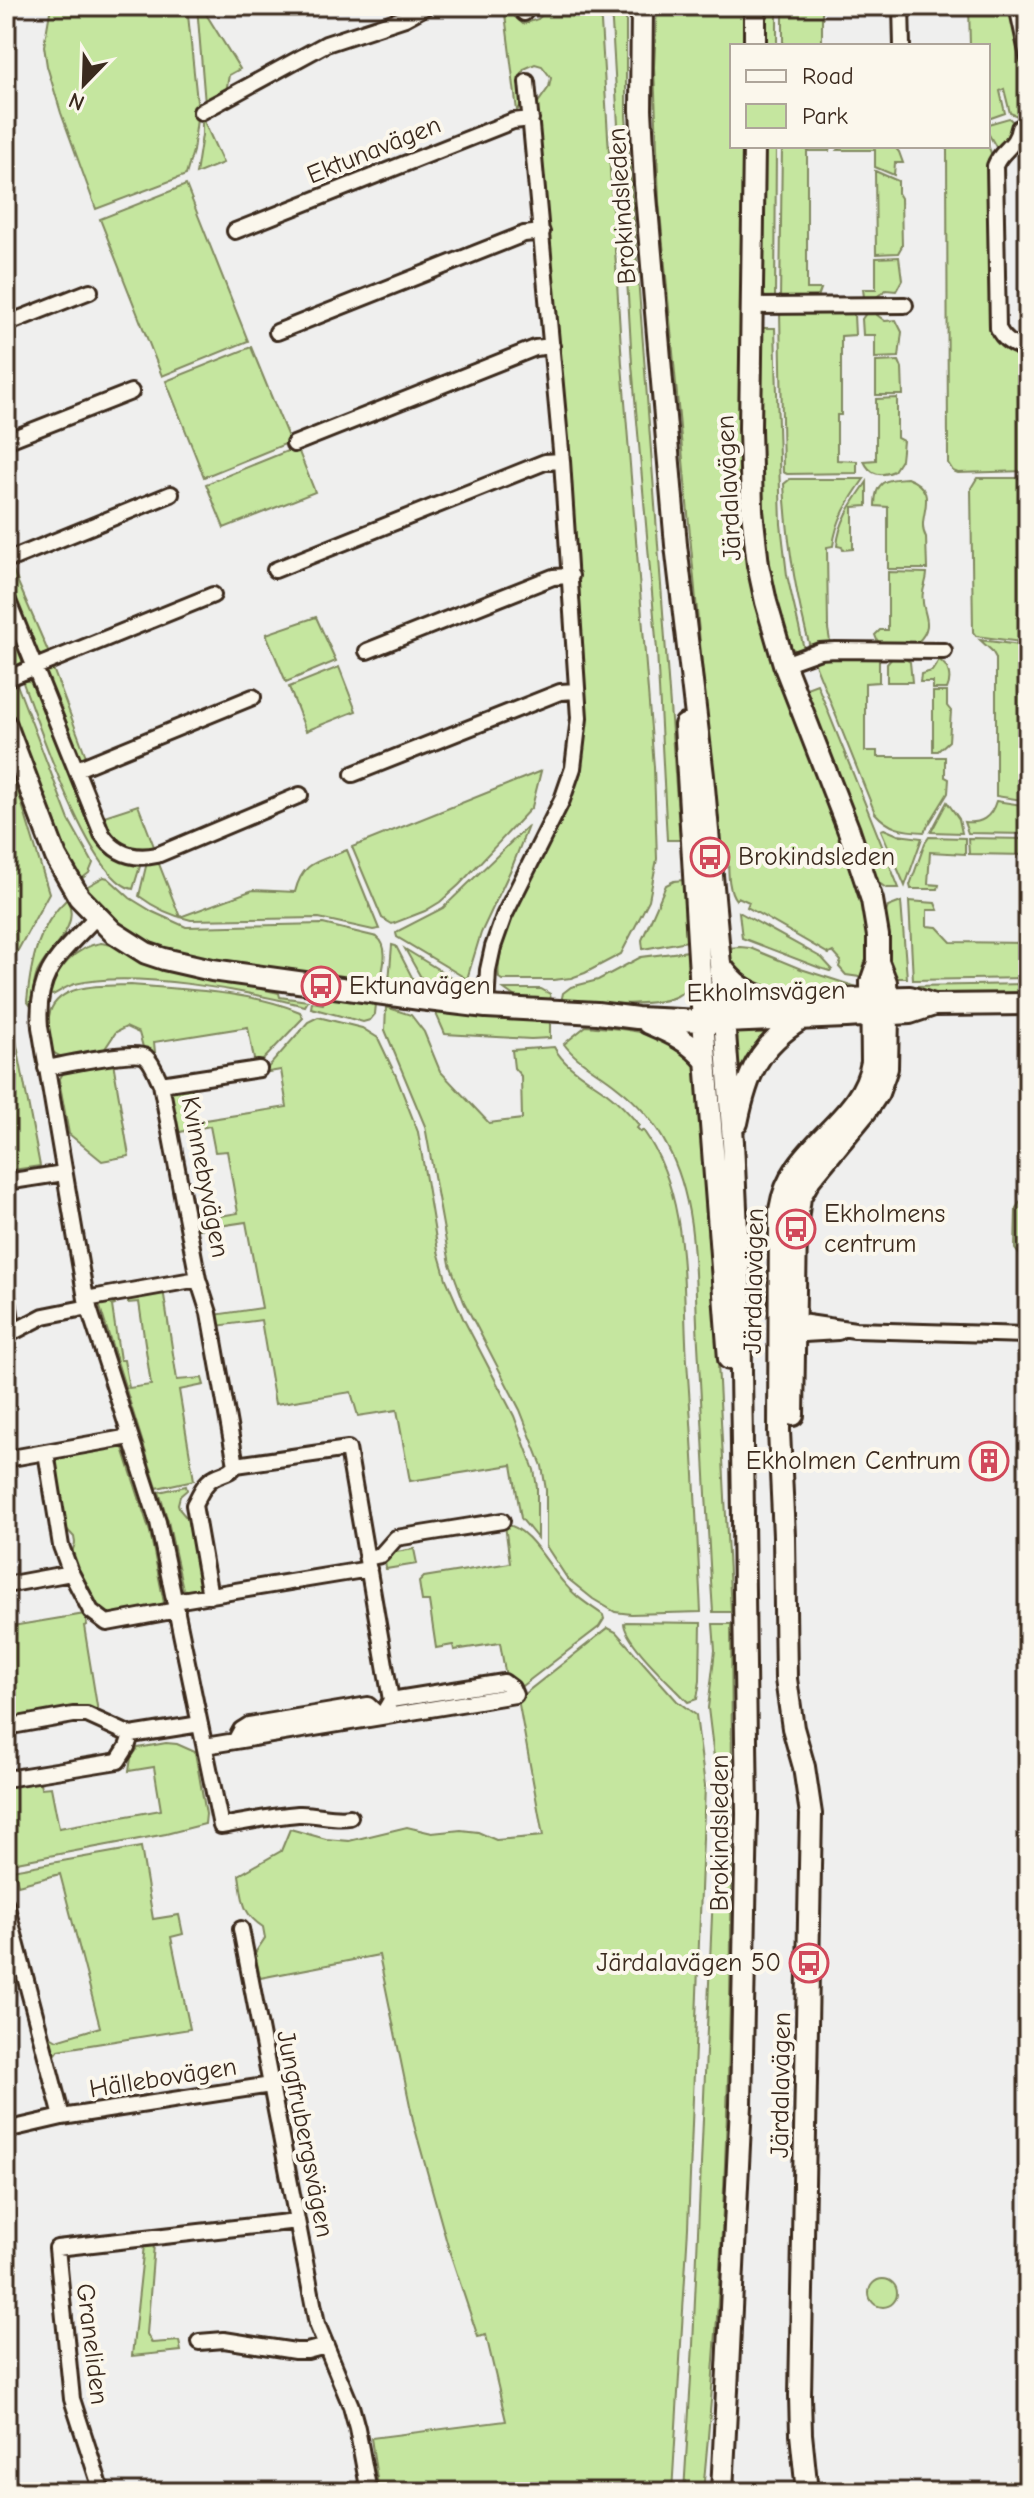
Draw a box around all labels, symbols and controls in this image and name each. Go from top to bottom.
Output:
north arrow [44,44,124,124]
legend [730,44,990,148]
text: Road [802,62,854,90]
text: N [65,87,88,116]
text: Park [802,102,848,130]
street label: Ektunavägen [303,110,445,190]
street label: Brokindsleden [602,127,642,285]
street label: Järdalavägen [710,414,748,562]
bus stop icon: Brokindsleden [689,836,731,878]
place label: Brokindsleden [738,842,895,872]
bus stop icon: Ektunavägen [300,965,342,1007]
place label: Ektunavägen [349,971,491,1001]
street label: Ekholmsvägen [686,976,846,1008]
street label: Kvinnebyvägen [175,1094,235,1260]
place label: Ekholmens centrum [824,1199,945,1259]
street label: Järdalavägen [738,1208,770,1354]
bus stop icon: Ekholmens centrum [775,1208,817,1250]
building icon: Ekholmen Centrum [968,1440,1010,1482]
place label: Ekholmen Centrum [746,1446,961,1476]
street label: Brokindsleden [705,1754,735,1912]
bus stop icon: Järdalavägen 50 [788,1942,830,1984]
place label: Järdalavägen 50 [596,1948,781,1978]
street label: Järdalavägen [765,2012,797,2158]
street label: Jungfrubergsvägen [270,2028,340,2240]
street label: Hällebovägen [87,2052,239,2104]
street label: Graneliden [70,2282,114,2406]

